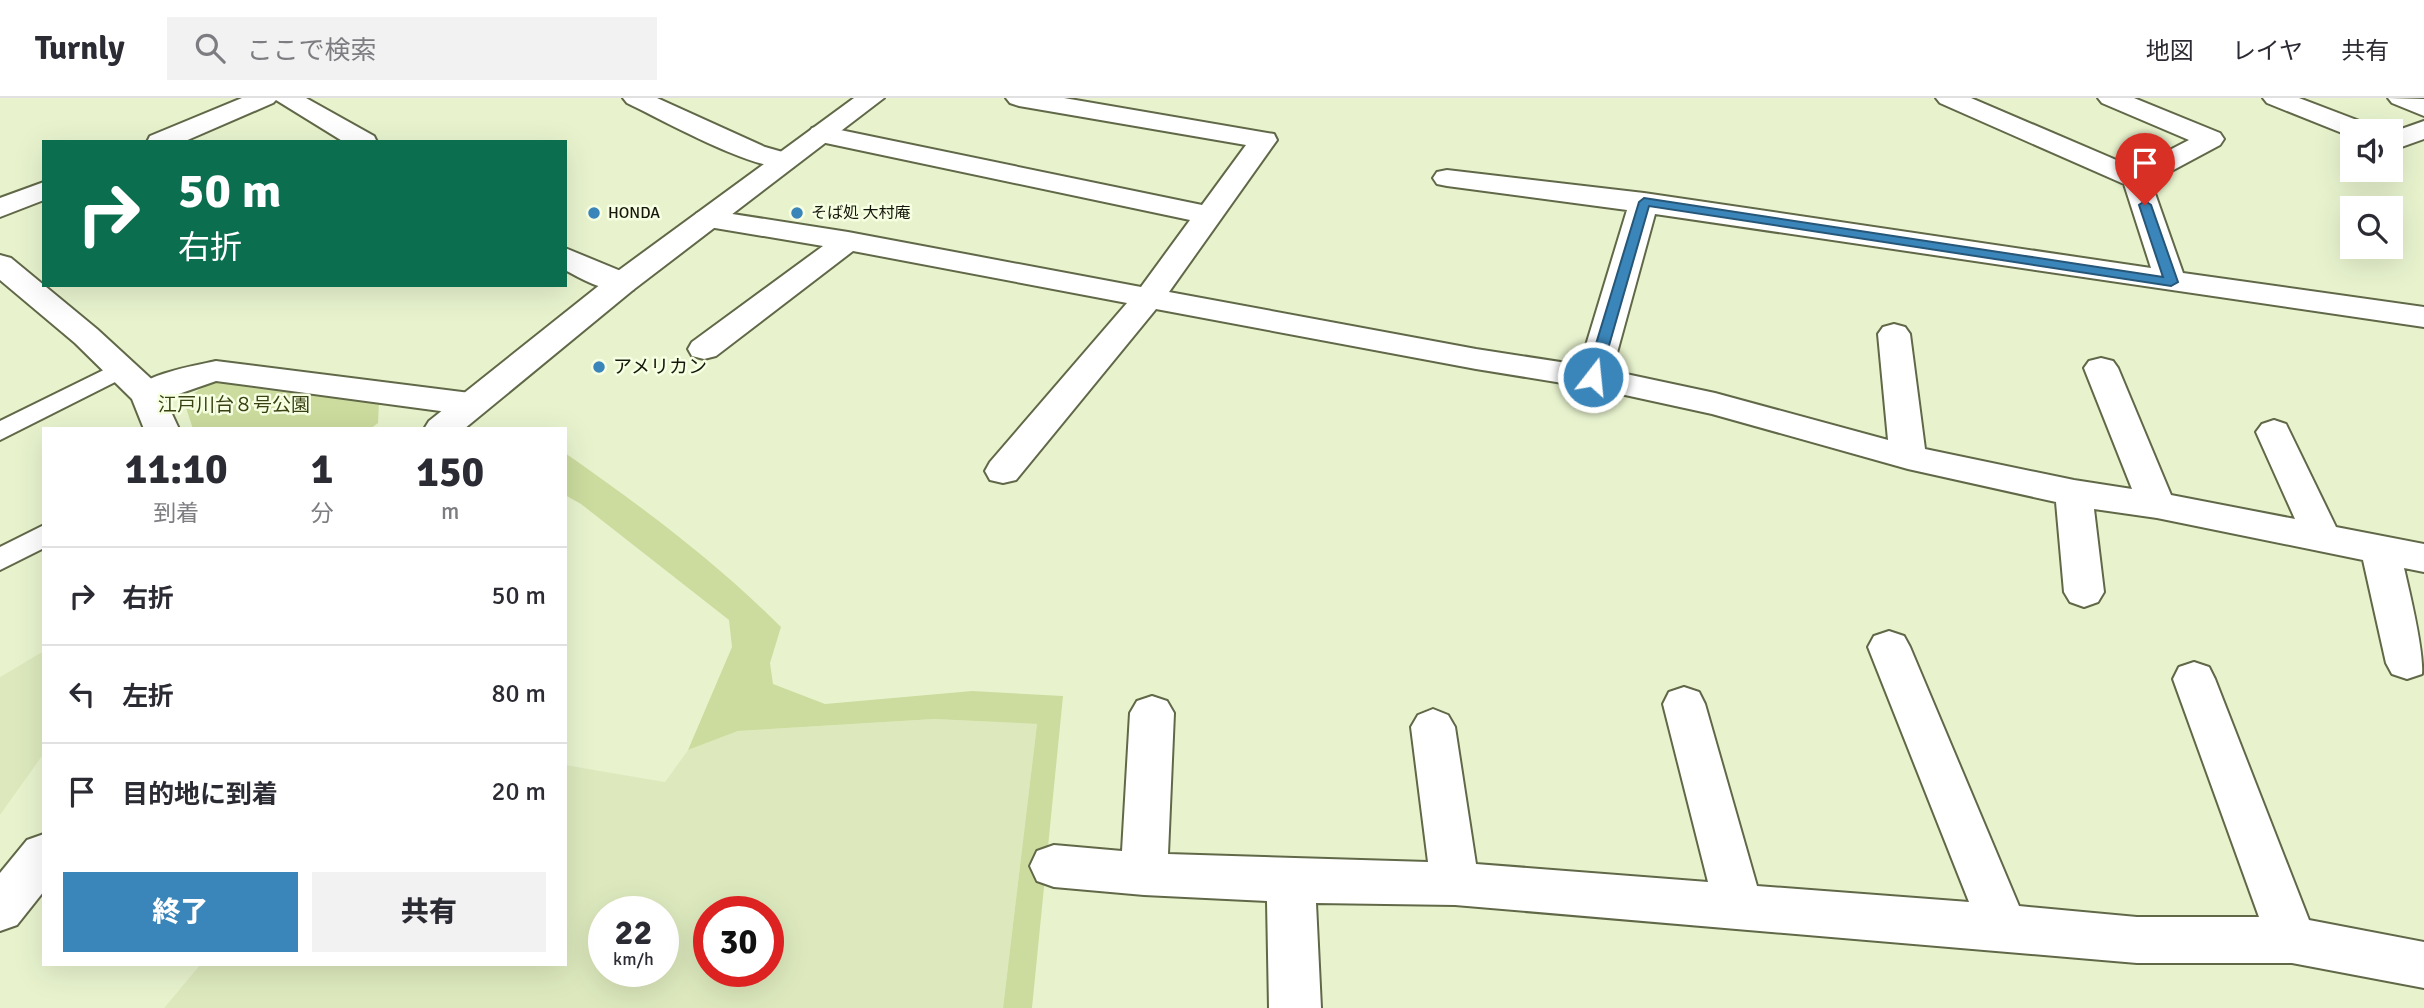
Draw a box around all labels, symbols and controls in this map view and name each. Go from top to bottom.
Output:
search box [167,17,657,80]
text: Turnly [35,28,125,69]
icon: search [191,29,229,67]
text: ここで検索 [247,35,377,67]
text: 地図 [2146,36,2194,66]
text: レイヤ [2232,36,2303,66]
text: 共有 [2341,36,2389,66]
map controls [2340,119,2403,259]
button: sound [2340,119,2403,182]
pin [2115,133,2175,205]
icon: arrive [2126,144,2164,182]
text: 50 m [178,161,281,221]
icon: right [63,168,154,259]
button: search [2340,196,2403,259]
place label: HONDA [608,203,660,223]
place label: そば処 大村庵 [811,203,911,223]
marker: HONDA [586,205,602,221]
marker: そば処 大村庵 [789,205,805,221]
text: 右折 [178,228,242,267]
position arrow [1556,340,1630,414]
place label: アメリカン [613,355,707,379]
marker: アメリカン [591,359,607,375]
park label: 江戸川台８号公園 [158,393,310,417]
text: 11:10 [125,444,228,495]
text: 1 [311,444,333,495]
text: 150 [416,447,484,498]
text: m [441,497,459,526]
text: 到着 [153,499,199,528]
text: 分 [311,499,334,528]
icon: right [63,577,101,615]
text: 50 m [491,580,546,612]
text: 右折 [122,583,174,615]
icon: left [63,675,101,713]
text: 80 m [491,678,546,710]
text: 左折 [122,681,174,713]
icon: arrive [63,773,101,811]
text: 20 m [491,776,546,808]
text: 目的地に到着 [122,779,278,811]
button: 終了 [63,872,298,952]
button: 共有 [312,872,546,952]
speed limit sign: 30 [693,896,784,987]
text: 22 [615,911,652,954]
text: km/h [613,948,654,970]

